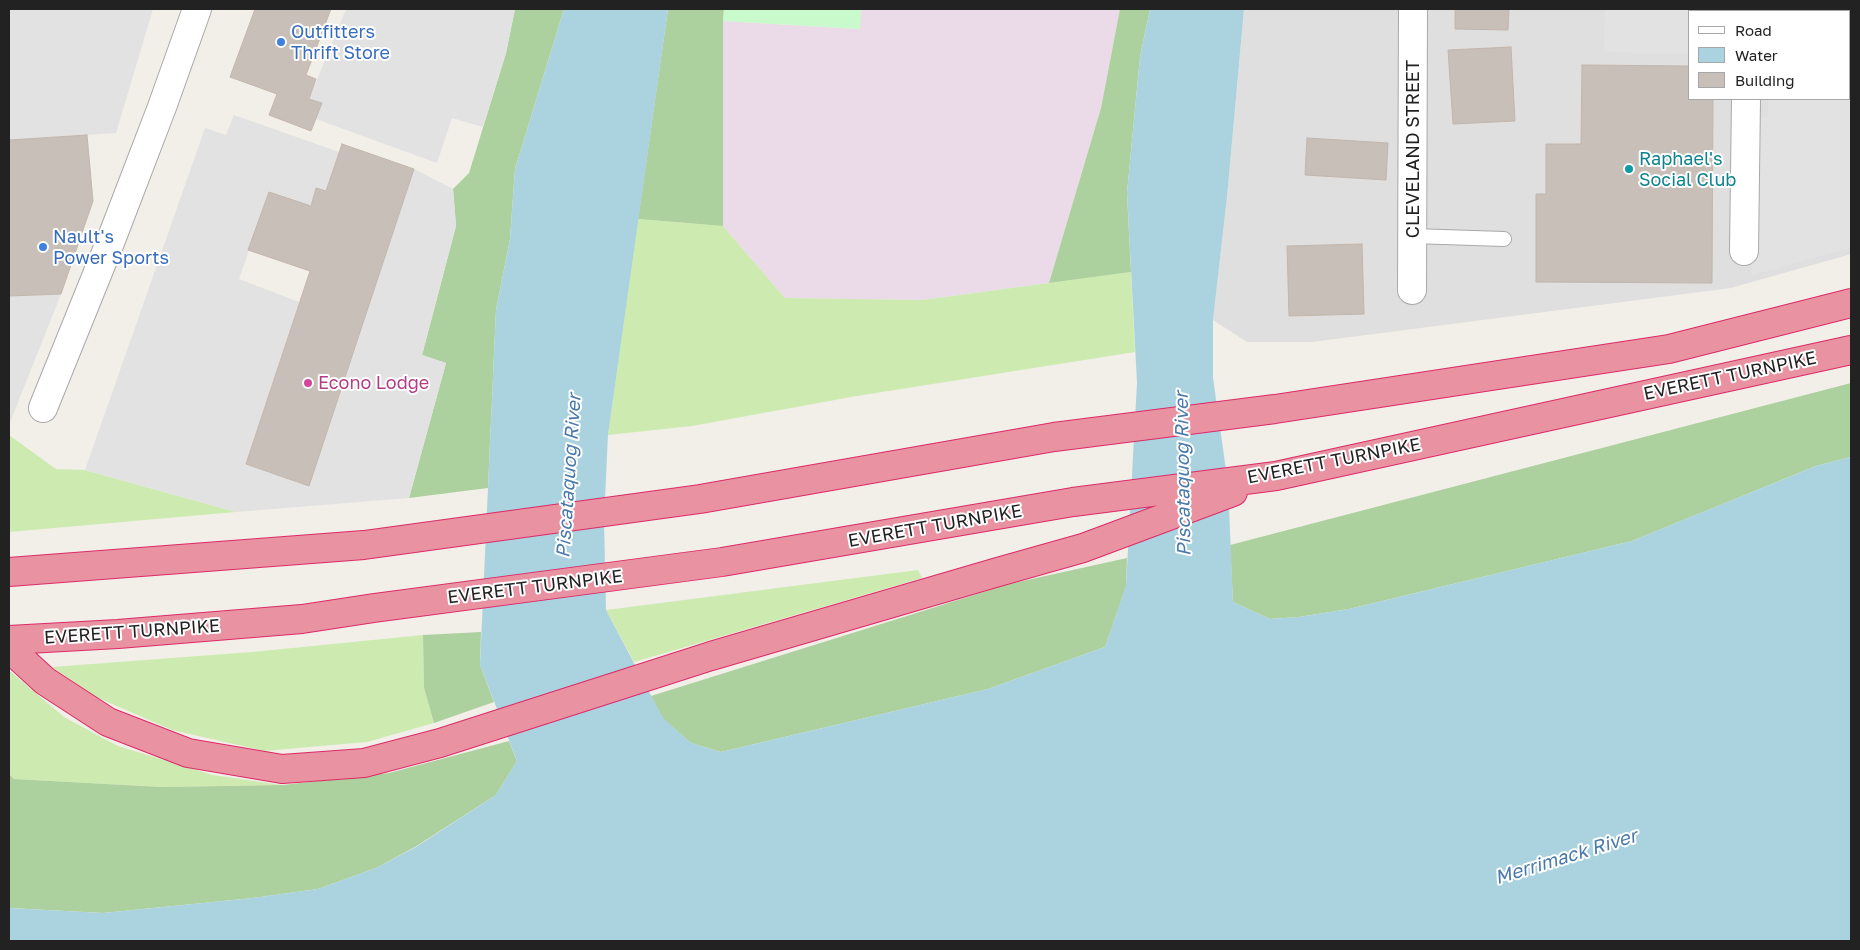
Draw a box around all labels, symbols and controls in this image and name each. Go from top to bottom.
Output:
legend [1688,10,1850,100]
place label: Outfitters Thrift Store [291,21,390,64]
text: Road [1735,21,1772,39]
marker: Outfitters Thrift Store [275,36,287,48]
text: Water [1735,46,1778,64]
street label: CLEVELAND STREET [1402,60,1424,238]
text: Building [1735,71,1795,89]
place label: Raphael's Social Club [1639,148,1736,190]
marker: Raphael's Social Club [1623,163,1635,175]
place label: Nault's Power Sports [53,226,169,268]
marker: Nault's Power Sports [37,241,49,253]
street label: EVERETT TURNPIKE [1642,347,1818,405]
place label: Econo Lodge [318,372,429,394]
marker: Econo Lodge [302,377,314,389]
water label: Piscataquog River [1170,392,1196,556]
water label: Piscataquog River [552,393,586,559]
street label: EVERETT TURNPIKE [1245,434,1423,488]
street label: EVERETT TURNPIKE [846,500,1024,552]
street label: EVERETT TURNPIKE [446,566,624,608]
street label: EVERETT TURNPIKE [43,615,221,649]
water label: Merrimack River [1492,825,1640,889]

